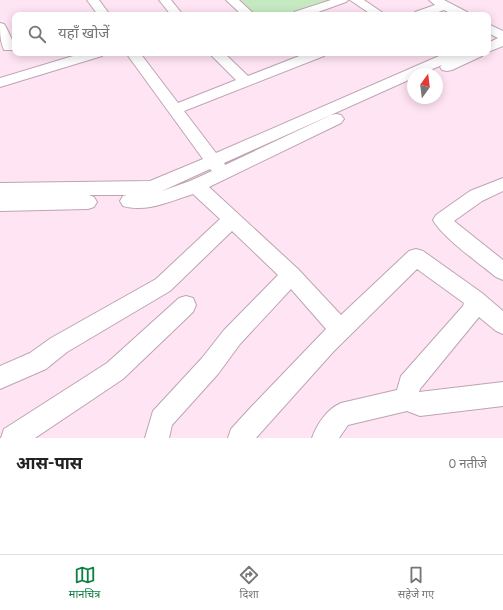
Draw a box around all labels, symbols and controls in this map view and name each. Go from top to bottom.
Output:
search box [12,12,491,56]
icon: search [26,23,48,45]
text: यहाँ खोजें [58,24,109,42]
north arrow [407,68,443,104]
text: आस-पास [16,453,82,473]
text: 0 नतीजे [449,456,487,471]
tab: मानचित्र [69,564,100,602]
tab: दिशा [238,564,260,602]
tab: सहेजे गए [398,564,434,602]

